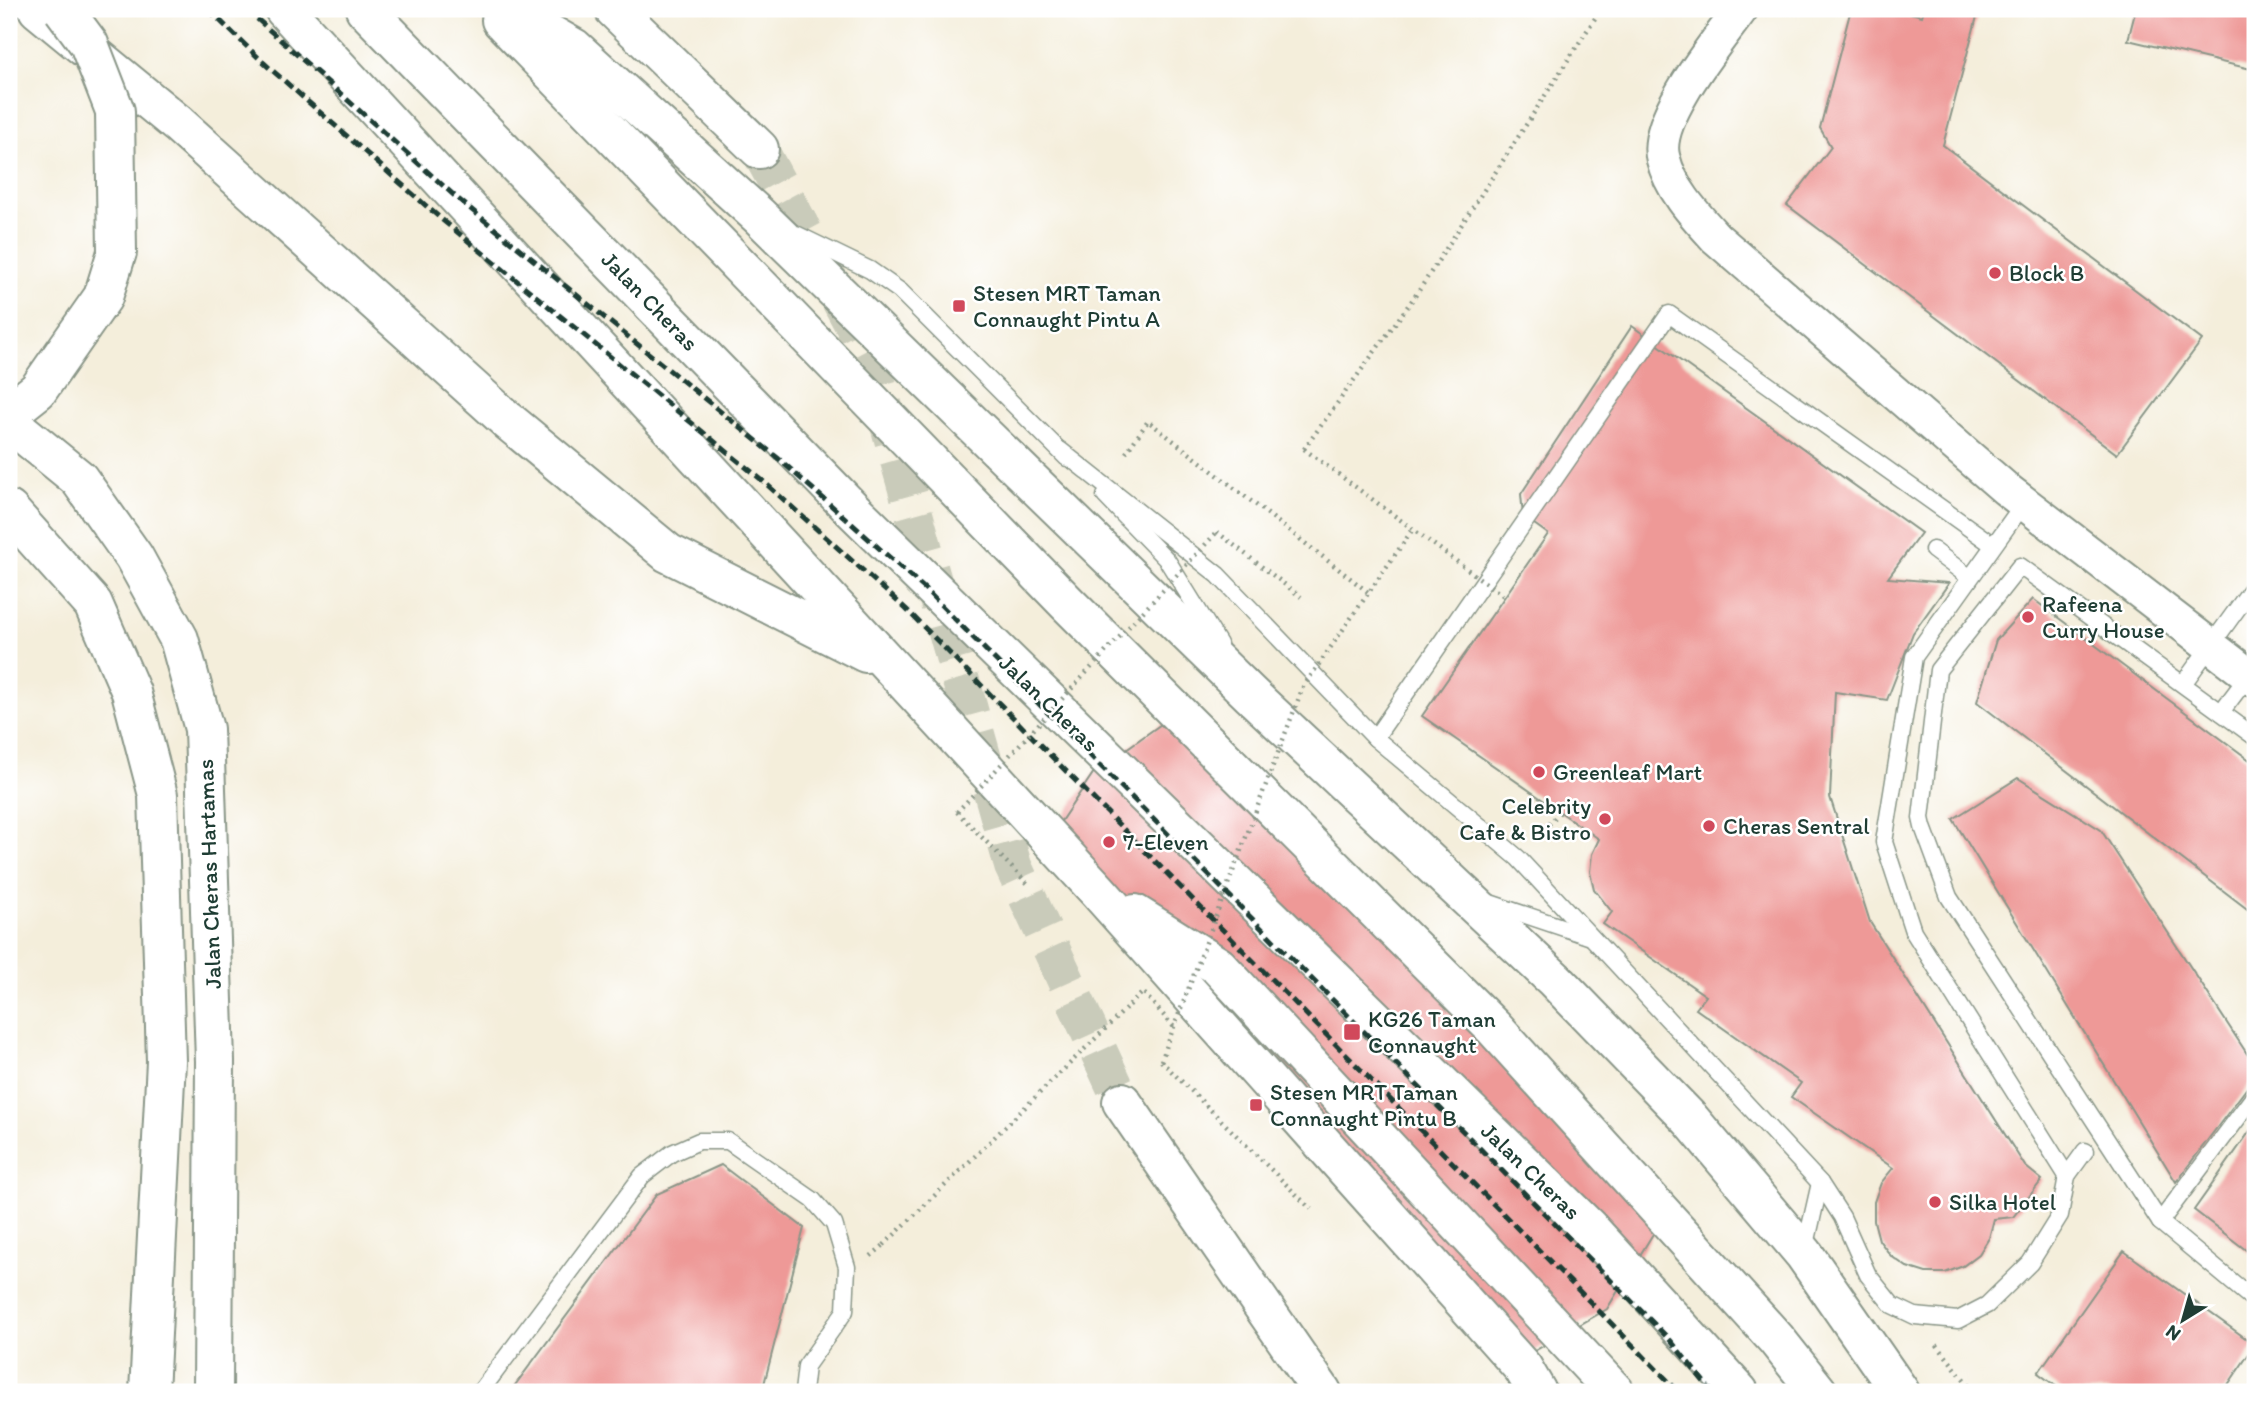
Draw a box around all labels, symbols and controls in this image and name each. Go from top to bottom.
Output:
street label: Jalan Cheras [596,245,704,357]
place label: Block B [2009,259,2084,287]
marker: Block B [1987,265,2003,281]
place label: Stesen MRT Taman Connaught Pintu A [973,279,1161,333]
marker: Stesen MRT Taman Connaught Pintu A [951,298,967,314]
place label: Rafeena Curry House [2042,590,2165,644]
marker: Rafeena Curry House [2020,609,2036,625]
street label: Jalan Cheras [993,649,1105,757]
street label: Jalan Cheras Hartamas [191,758,227,990]
place label: Greenleaf Mart [1553,758,1702,786]
marker: Greenleaf Mart [1531,764,1547,780]
place label: Celebrity Cafe & Bistro [1459,792,1591,846]
marker: Celebrity Cafe & Bistro [1597,811,1613,827]
place label: Cheras Sentral [1723,812,1870,840]
marker: Cheras Sentral [1701,818,1717,834]
place label: 7-Eleven [1123,828,1208,856]
marker: 7-Eleven [1101,834,1117,850]
place label: KG26 Taman Connaught [1368,1005,1496,1059]
marker: KG26 Taman Connaught [1342,1022,1362,1042]
place label: Stesen MRT Taman Connaught Pintu B [1270,1078,1458,1132]
marker: Stesen MRT Taman Connaught Pintu B [1248,1097,1264,1113]
street label: Jalan Cheras [1475,1117,1587,1225]
place label: Silka Hotel [1949,1188,2057,1216]
marker: Silka Hotel [1927,1194,1943,1210]
north arrow [2148,1286,2218,1356]
text: N [2161,1320,2185,1346]

